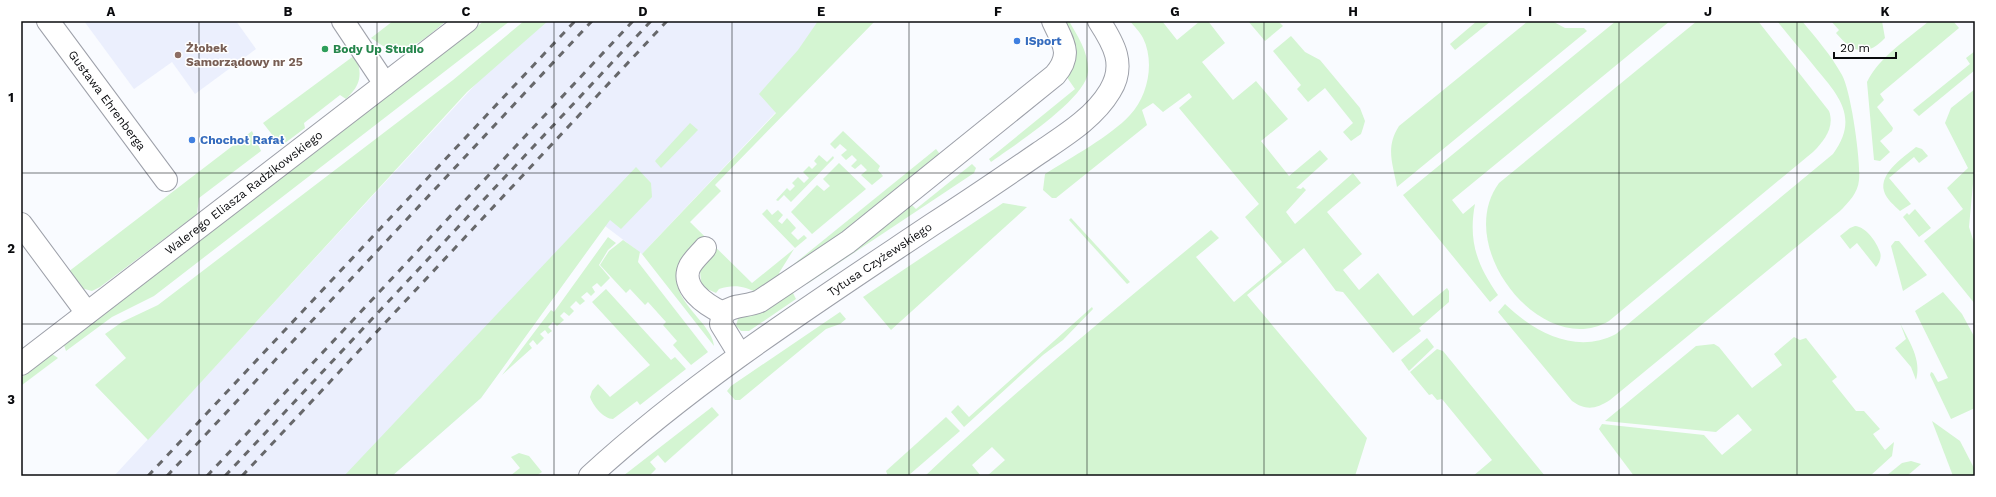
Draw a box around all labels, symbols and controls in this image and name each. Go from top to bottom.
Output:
text: A [107,4,116,19]
text: B [284,4,293,19]
text: C [462,4,471,19]
text: D [638,4,648,19]
text: E [817,4,825,19]
text: F [994,4,1002,19]
text: G [1170,4,1180,19]
text: H [1348,4,1358,19]
text: I [1528,4,1532,19]
text: J [1704,4,1712,19]
text: K [1880,4,1890,19]
place label: ISport [1025,34,1062,48]
scale bar [1834,34,1896,60]
marker: ISport [1012,36,1022,46]
place label: Żłobek Samorządowy nr 25 [186,41,303,69]
text: 20 m [1840,41,1870,55]
place label: Body Up Studio [333,42,424,56]
marker: Body Up Studio [320,44,330,54]
street label: Gustawa Ehrenberga [65,48,149,153]
marker: Żłobek Samorządowy nr 25 [173,50,183,60]
text: 1 [8,90,14,105]
street label: Walerego Eliasza Radzikowskiego [162,128,325,258]
place label: Chochoł Rafał [200,133,285,147]
marker: Chochoł Rafał [187,135,197,145]
street label: Tytusa Czyżewskiego [825,220,935,300]
text: 2 [7,241,15,256]
text: 3 [7,392,15,407]

